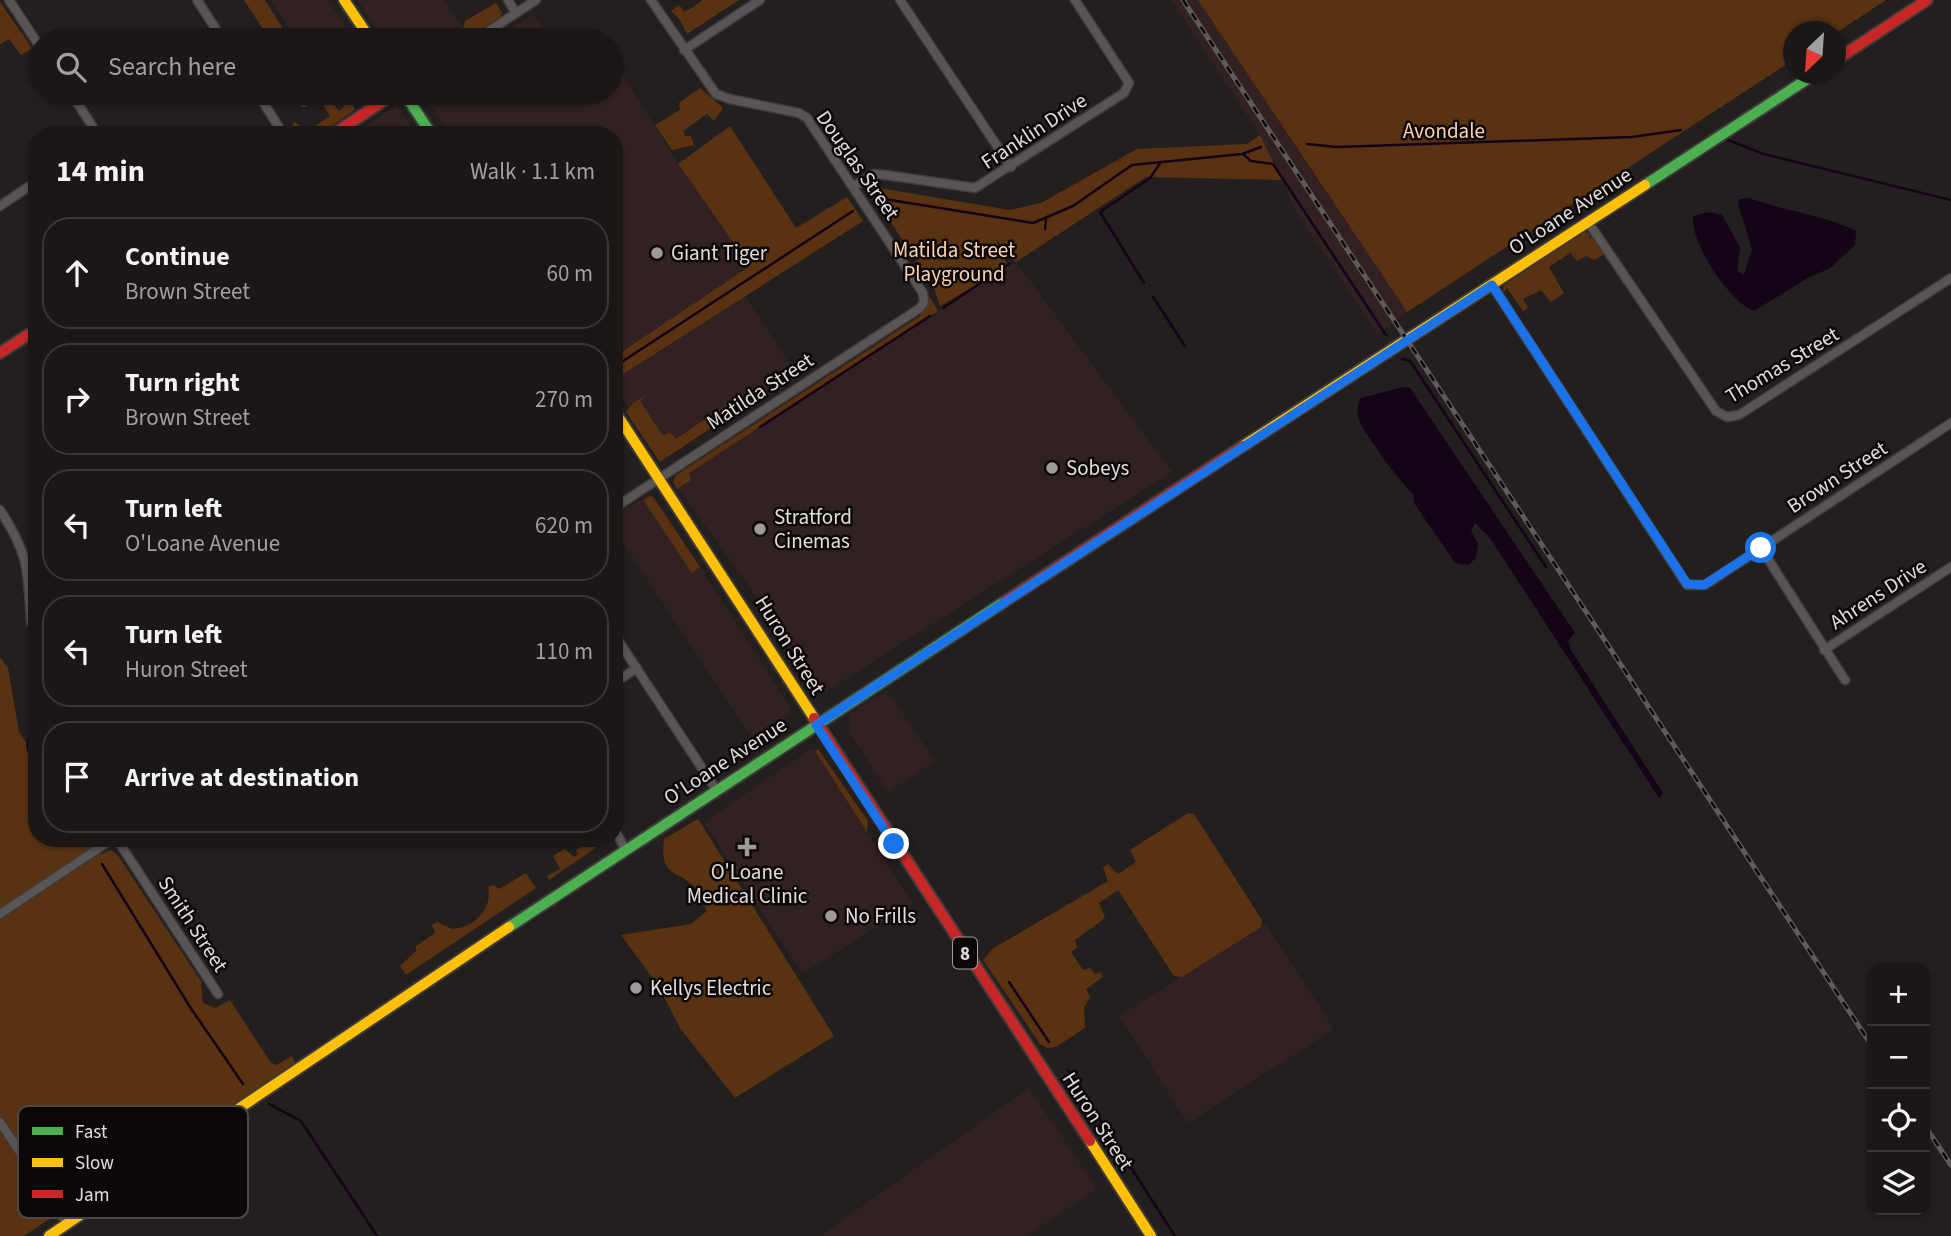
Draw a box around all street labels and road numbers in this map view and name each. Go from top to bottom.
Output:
street label: Franklin Drive [975,85,1093,177]
street label: Douglas Street [809,104,907,226]
street label: O'Loane Avenue [1502,160,1638,262]
street label: Thomas Street [1720,319,1844,411]
street label: Matilda Street [701,345,819,437]
street label: Brown Street [1781,433,1893,521]
street label: Ahrens Drive [1824,551,1932,637]
street label: Huron Street [748,590,832,700]
street label: O'Loane Avenue [657,710,793,812]
street label: Smith Street [151,870,235,978]
road number: 8 [953,937,977,968]
street label: Huron Street [1055,1066,1141,1176]

